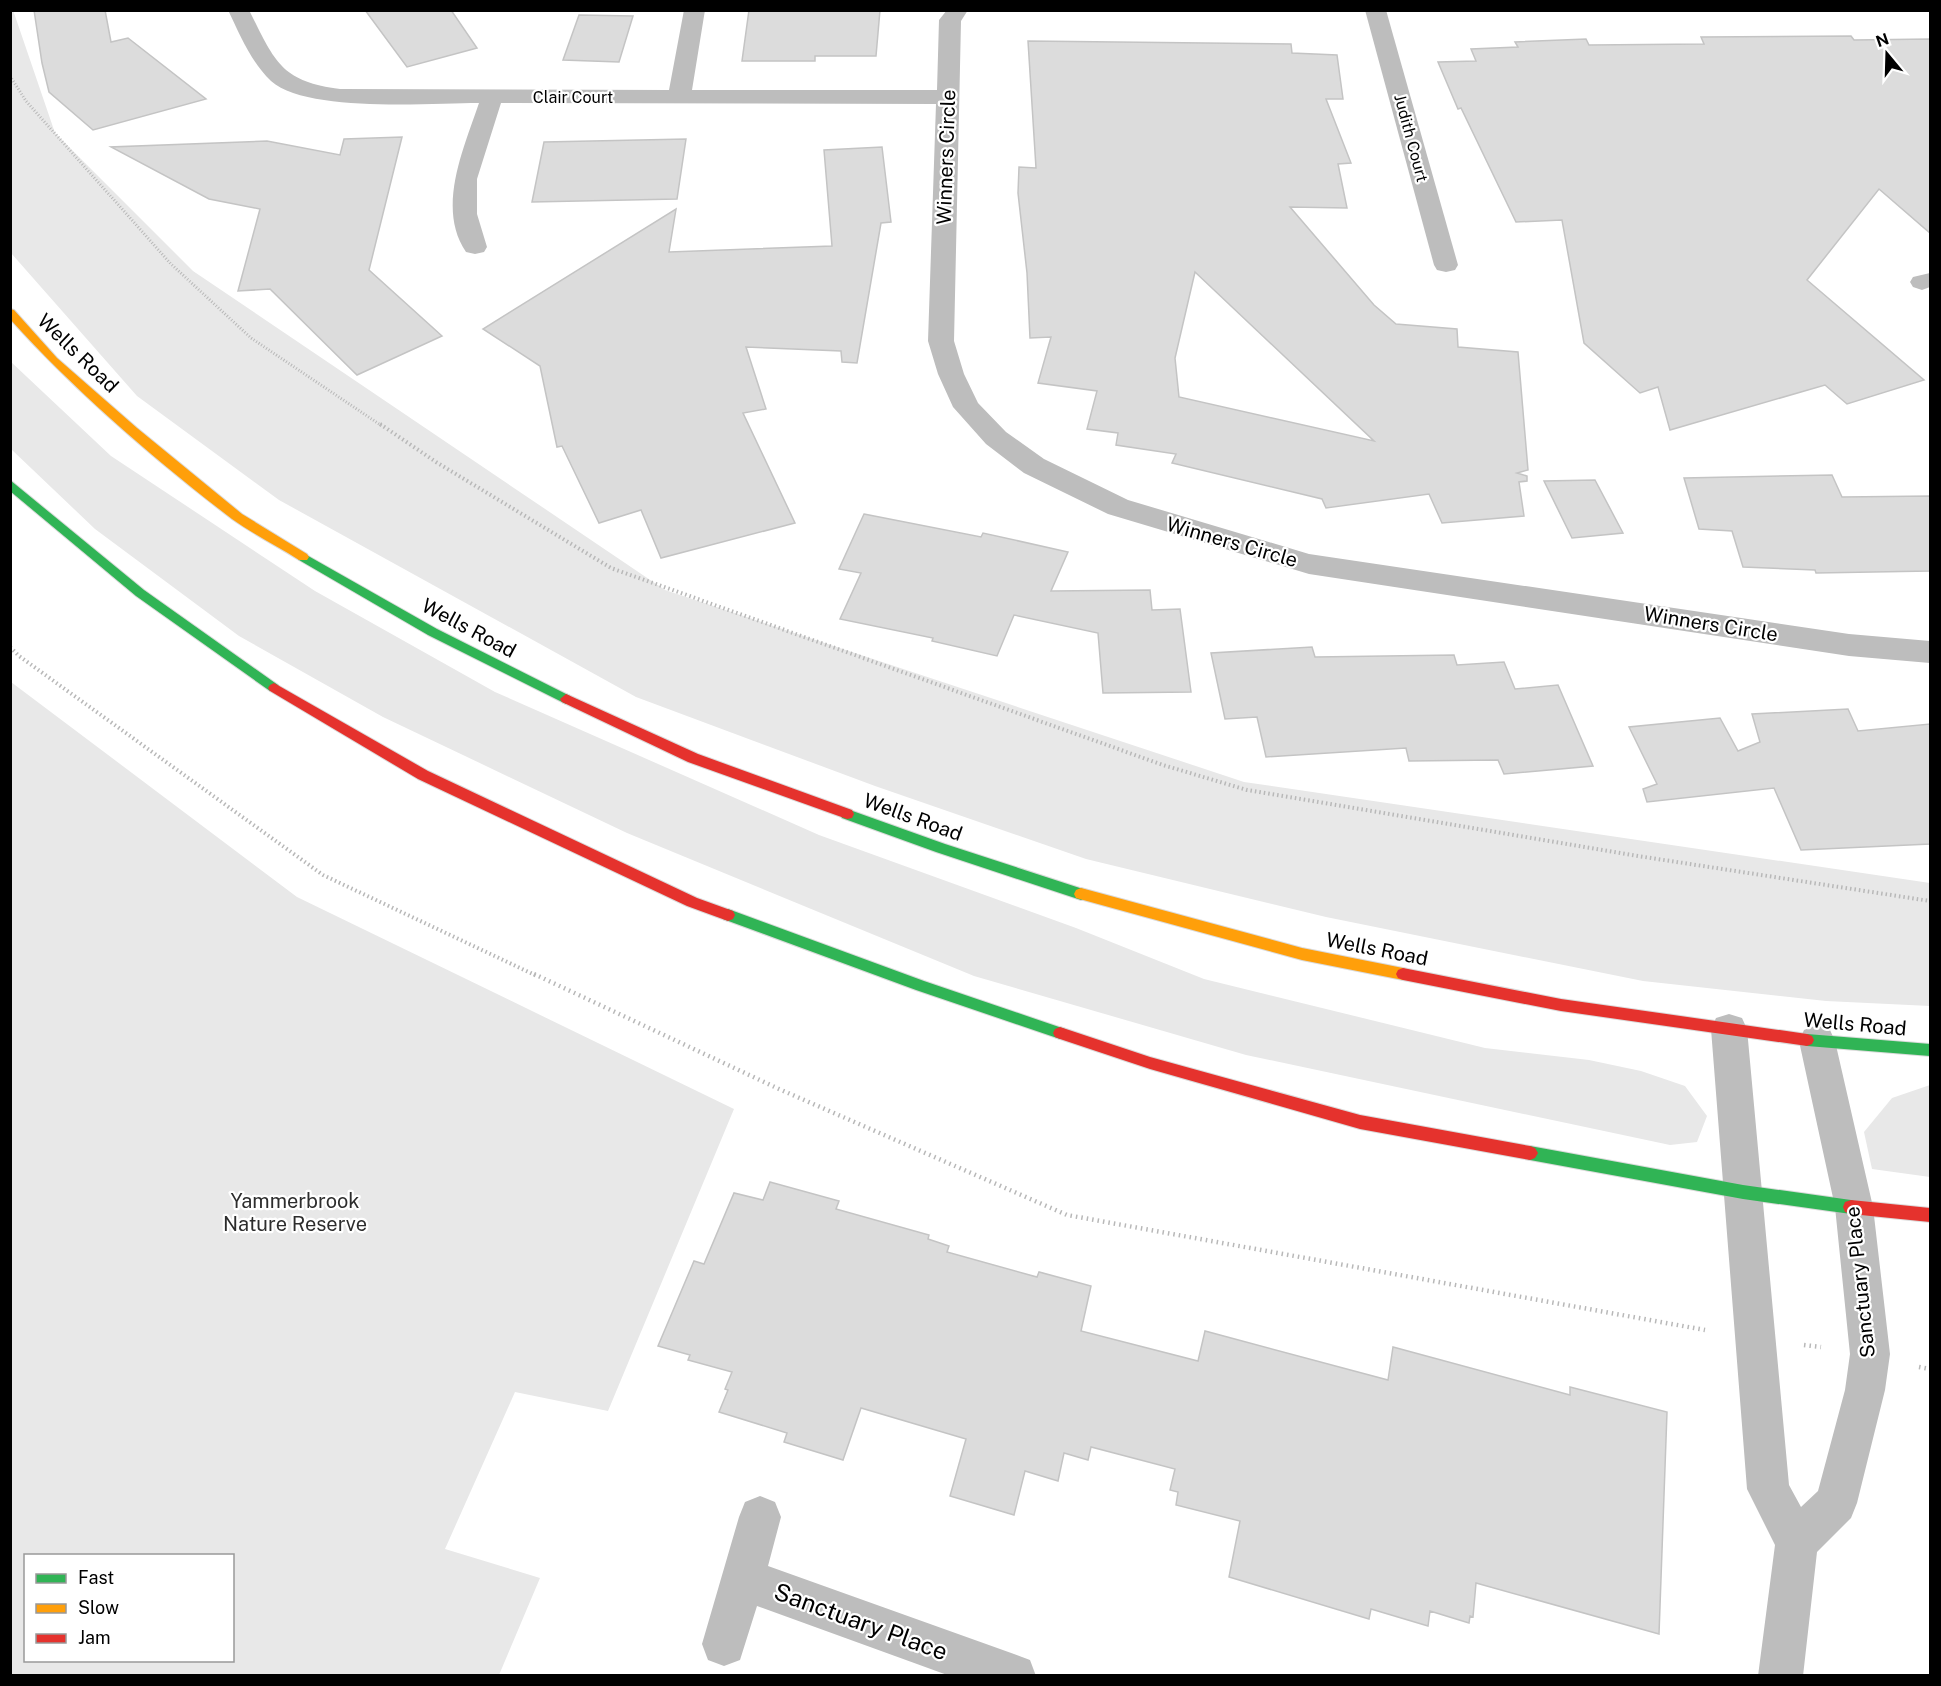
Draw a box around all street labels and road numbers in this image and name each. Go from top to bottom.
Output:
street label: Clair Court [533,88,613,107]
street label: Winners Circle [932,89,960,225]
street label: Judith Court [1390,92,1432,184]
street label: Wells Road [33,308,123,398]
street label: Winners Circle [1164,512,1300,572]
street label: Wells Road [418,593,520,663]
street label: Winners Circle [1642,602,1780,646]
street label: Wells Road [860,788,966,846]
street label: Wells Road [1324,927,1430,971]
street label: Wells Road [1803,1008,1907,1040]
street label: Sanctuary Place [1840,1205,1880,1359]
street label: Sanctuary Place [770,1577,952,1665]

